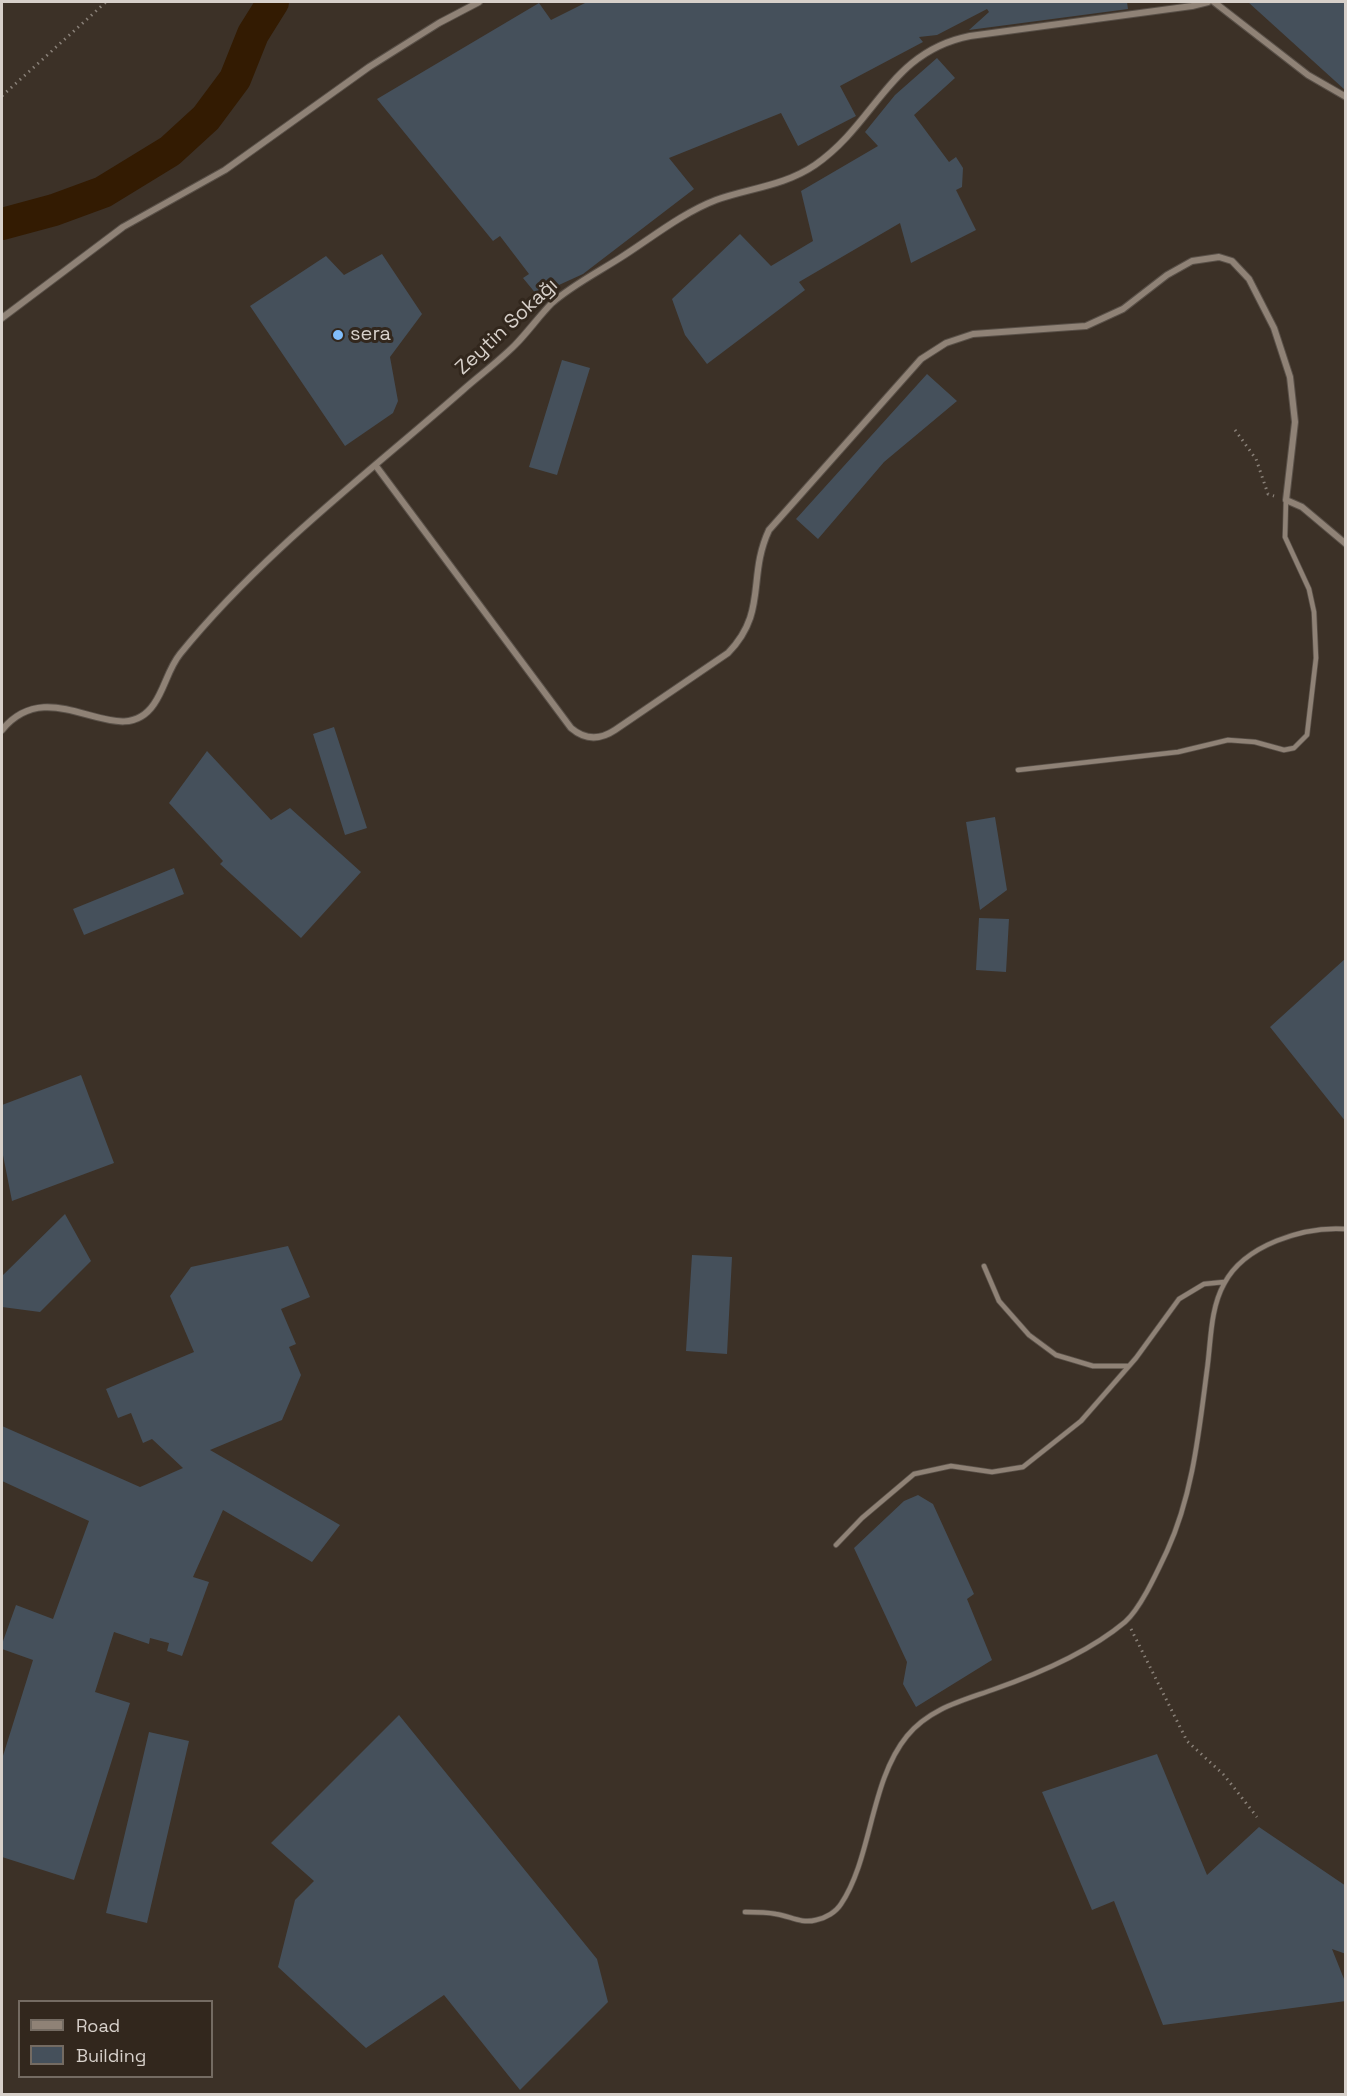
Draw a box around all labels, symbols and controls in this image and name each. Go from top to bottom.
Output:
street label: Zeytin Sokağı [451,274,563,380]
place label: sera [350,323,391,347]
marker: sera [331,328,345,342]
legend [18,2000,213,2078]
text: Road [76,2014,120,2037]
text: Building [76,2044,146,2067]

